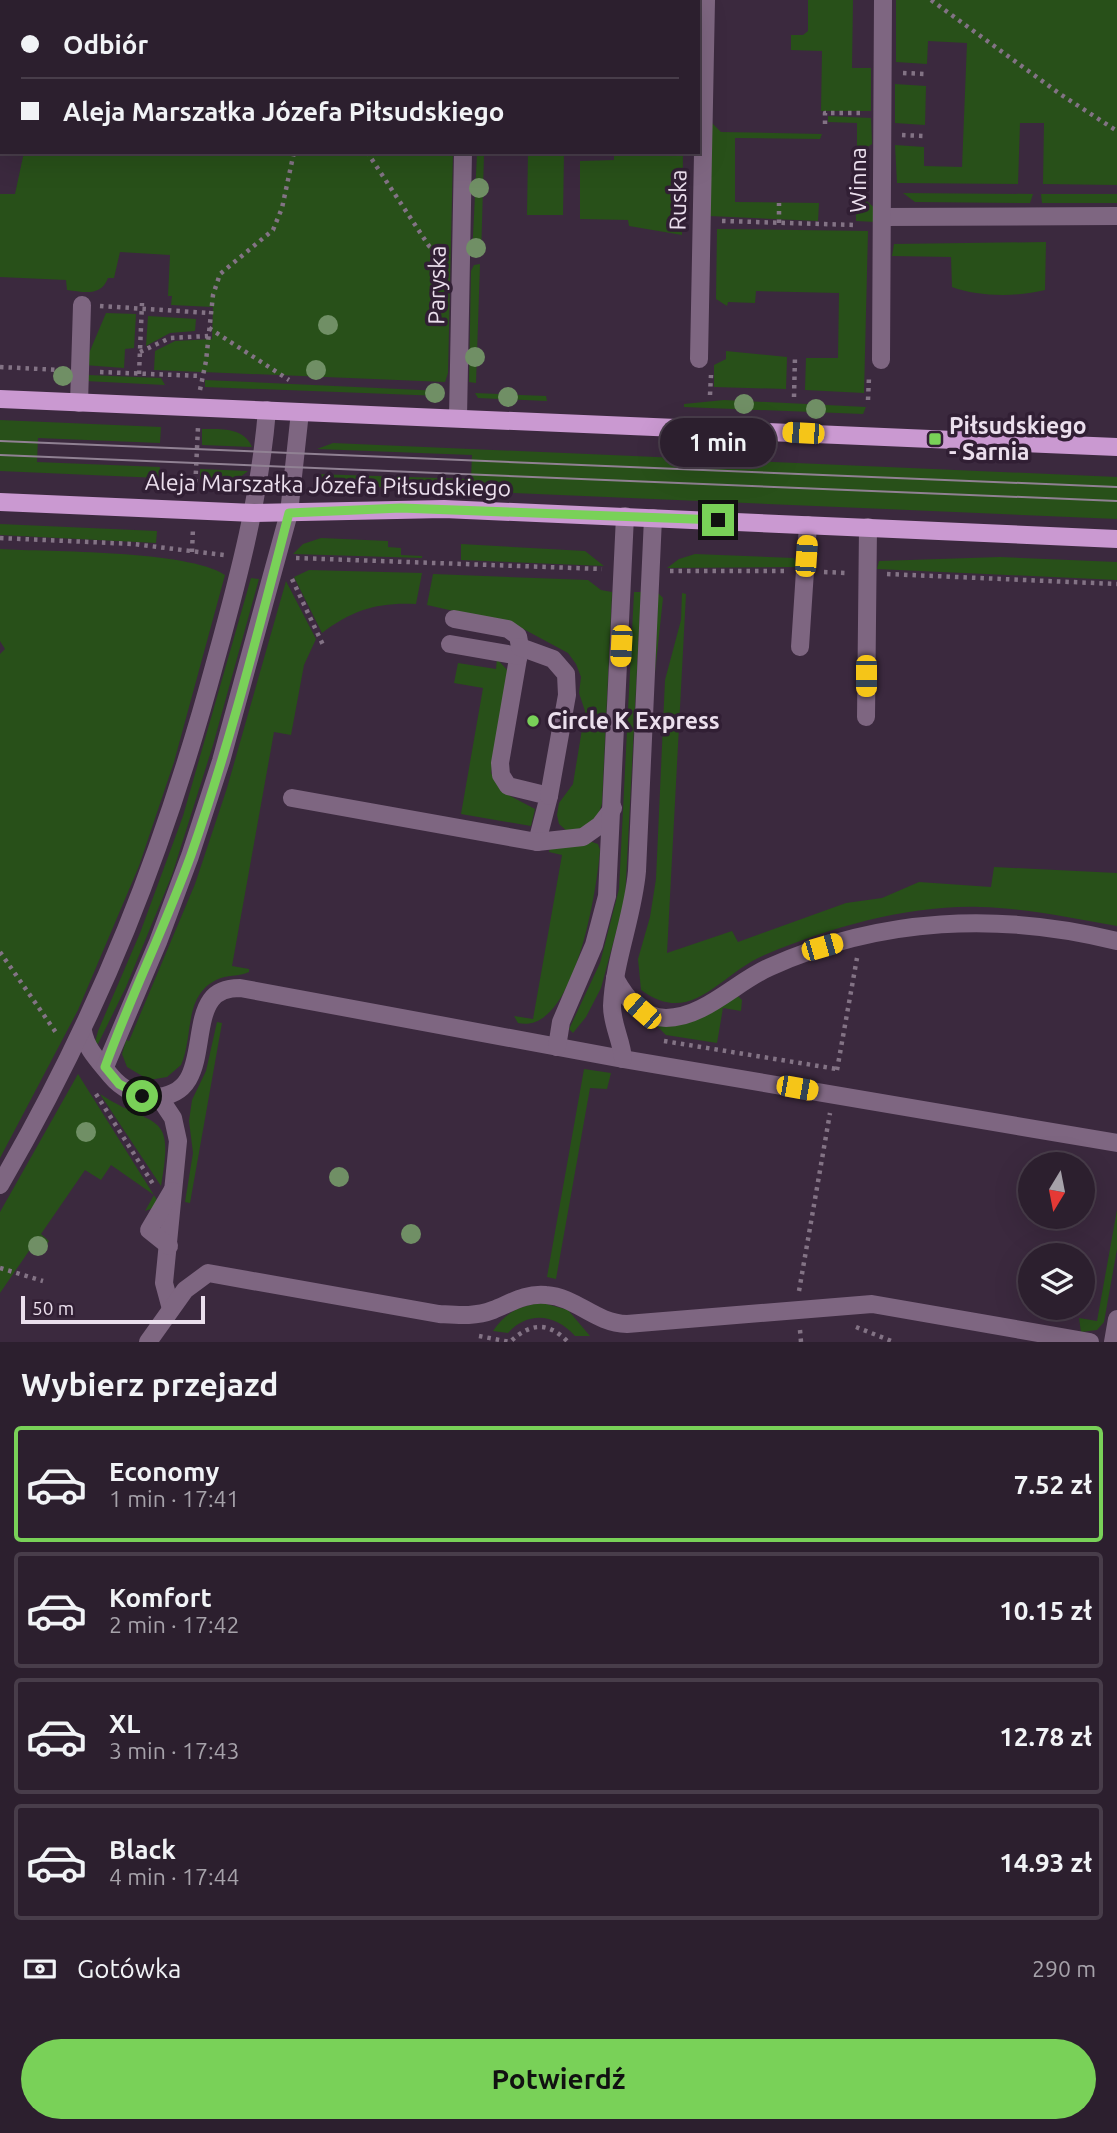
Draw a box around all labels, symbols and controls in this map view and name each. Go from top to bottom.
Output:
text: Odbiór [63,30,148,59]
text: Aleja Marszałka Józefa Piłsudskiego [63,97,504,126]
street label: Winna [845,147,870,213]
street label: Ruska [664,169,691,231]
street label: Paryska [423,245,450,325]
place label: Piłsudskiego - Sarnia [949,413,1087,464]
callout: 1 min [660,419,776,468]
car [782,421,825,445]
text: 1 min [689,430,747,455]
marker: Piłsudskiego - Sarnia [927,431,943,447]
street label: Aleja Marszałka Józefa Piłsudskiego [145,469,511,500]
route end [702,504,734,536]
car [795,534,818,578]
car [610,624,633,668]
car [856,655,877,697]
place label: Circle K Express [547,708,720,733]
marker: Circle K Express [525,713,541,729]
car [799,931,846,963]
car [620,989,665,1033]
car [775,1074,820,1102]
route start [126,1080,158,1112]
north arrow [1018,1152,1096,1228]
map controls [1018,1152,1095,1320]
button: layers [1018,1243,1095,1320]
scale bar [21,1293,205,1325]
text: 50 m [32,1297,74,1319]
text: Wybierz przejazd [21,1366,279,1402]
icon: car [25,1453,88,1516]
text: Economy [109,1457,219,1486]
text: 7.52 zł [1014,1470,1092,1499]
text: 1 min · 17:41 [109,1486,240,1511]
icon: car [25,1579,88,1642]
text: Komfort [109,1583,212,1612]
text: 10.15 zł [999,1596,1092,1625]
text: 2 min · 17:42 [109,1612,240,1637]
icon: car [25,1705,88,1768]
text: XL [109,1709,140,1738]
text: 12.78 zł [999,1722,1092,1751]
text: 3 min · 17:43 [109,1738,240,1763]
icon: car [25,1831,88,1894]
text: Black [109,1835,176,1864]
text: 14.93 zł [999,1848,1092,1877]
text: 4 min · 17:44 [109,1864,240,1889]
icon: cash [21,1950,59,1988]
text: Gotówka [77,1954,181,1983]
text: 290 m [1032,1956,1096,1981]
button: Potwierdź [21,2039,1096,2119]

